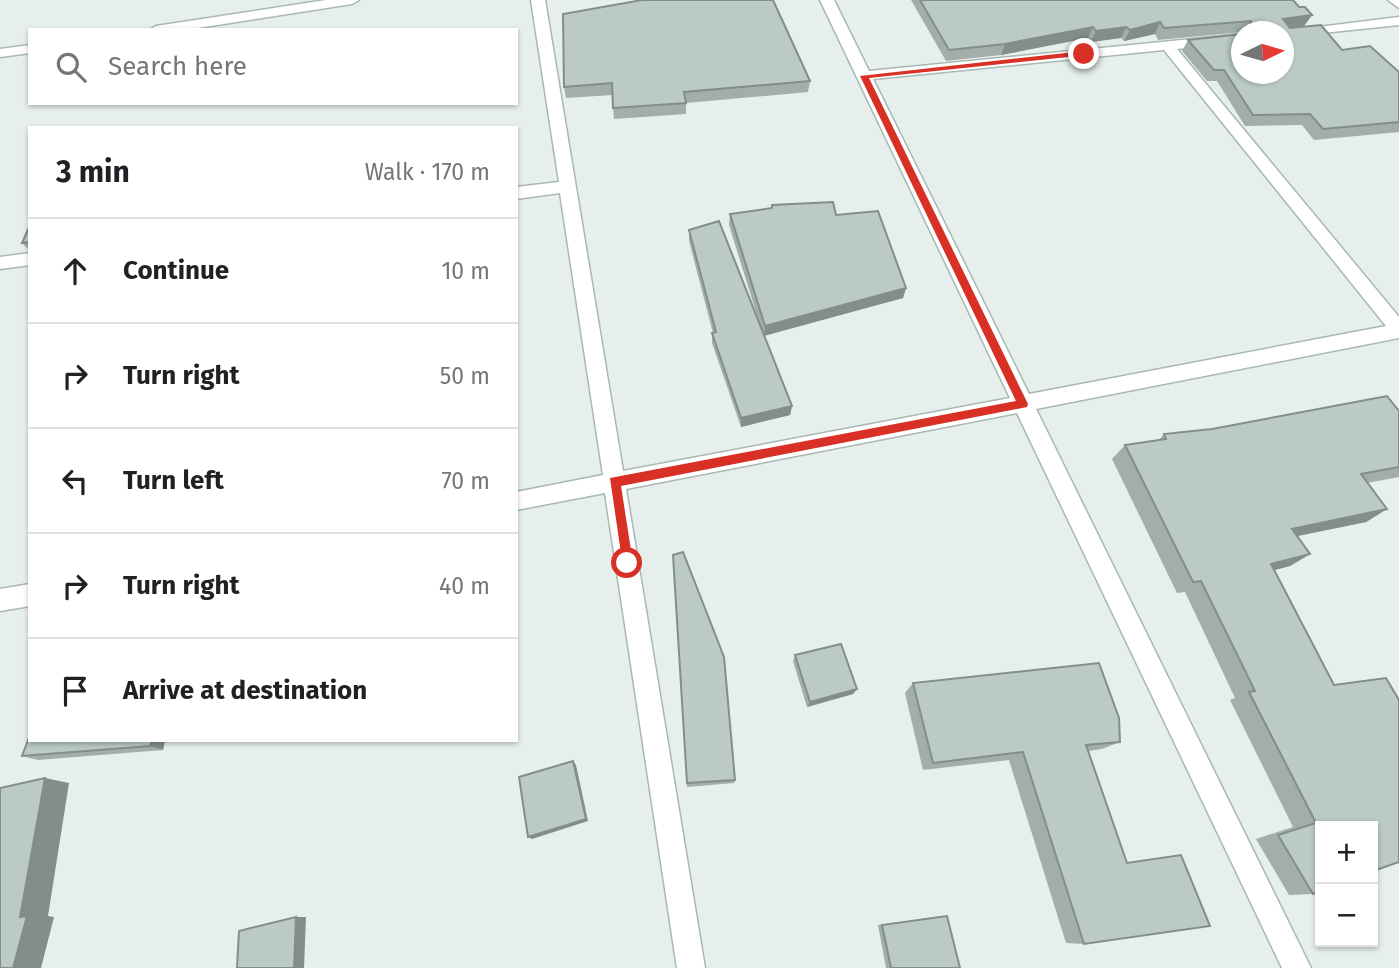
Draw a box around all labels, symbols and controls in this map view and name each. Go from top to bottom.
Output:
north arrow [1231,21,1294,84]
search box [28,28,518,105]
route end [1068,38,1099,69]
icon: search [52,48,90,86]
text: Search here [108,51,247,82]
text: 3 min [56,154,130,190]
text: Walk · 170 m [365,158,490,186]
icon: ahead [56,252,94,290]
text: Continue [123,255,229,286]
text: 10 m [441,257,490,285]
icon: right [56,357,94,395]
text: Turn right [123,360,240,391]
text: 50 m [440,362,490,390]
icon: left [56,462,94,500]
text: Turn left [123,465,224,496]
text: 70 m [441,467,490,495]
route start [611,547,642,578]
icon: right [56,567,94,605]
text: Turn right [123,570,240,601]
text: 40 m [439,572,490,600]
icon: arrive [56,672,94,710]
text: Arrive at destination [123,675,367,706]
map controls [1315,821,1378,947]
button: + [1315,821,1378,884]
button: − [1315,884,1378,947]

